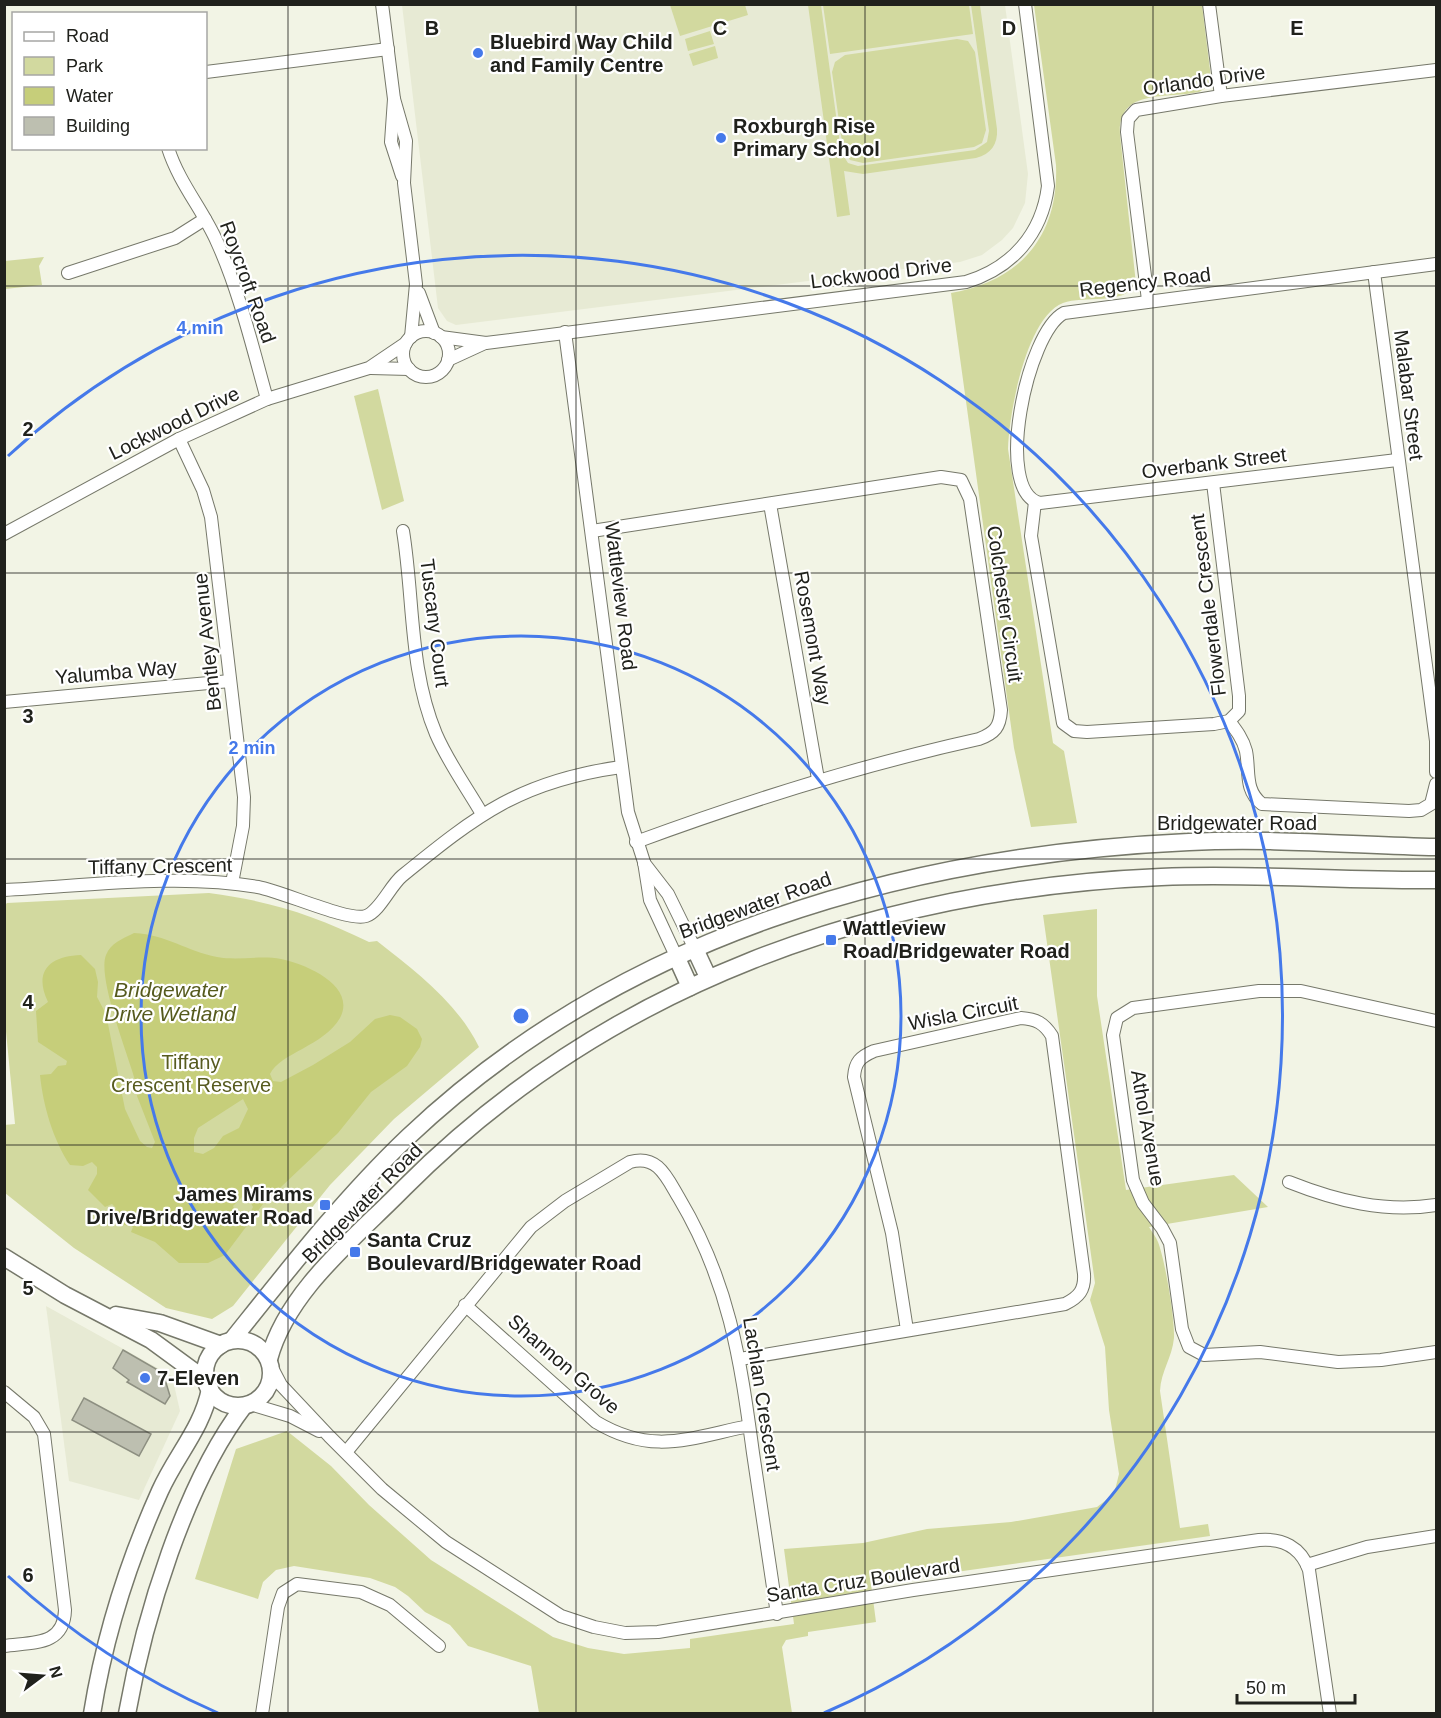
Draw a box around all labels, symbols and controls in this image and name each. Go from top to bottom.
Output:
legend [12,12,207,150]
text: B [425,17,439,39]
text: C [713,17,727,39]
text: D [1002,17,1016,39]
text: E [1290,17,1304,39]
text: Road [66,26,109,46]
place label: Bluebird Way Child and Family Centre [490,31,673,76]
marker: Bluebird Way Child and Family Centre [471,46,485,60]
text: Park [66,56,104,76]
street label: Orlando Drive [1141,61,1267,99]
text: Water [66,86,113,106]
place label: Roxburgh Rise Primary School [733,115,880,160]
text: Building [66,116,130,136]
marker: Roxburgh Rise Primary School [714,131,728,145]
street label: Roycroft Road [216,218,280,346]
street label: Lockwood Drive [809,253,953,293]
street label: Regency Road [1078,263,1212,301]
text: 4 min [176,318,224,338]
street label: Malabar Street [1390,329,1428,462]
street label: Lockwood Drive [105,382,243,464]
text: 2 [22,418,34,440]
street label: Overbank Street [1140,443,1288,483]
street label: Flowerdale Crescent [1186,512,1230,697]
street label: Wattleview Road [601,521,641,671]
street label: Colchester Circuit [983,524,1027,684]
street label: Tuscany Court [416,557,454,689]
street label: Rosemont Way [790,569,836,707]
street label: Bentley Avenue [189,572,225,712]
street label: Yalumba Way [54,656,178,688]
text: 3 [22,705,34,727]
text: 2 min [228,738,276,758]
street label: Bridgewater Road [1157,812,1317,834]
street label: Tiffany Crescent [88,854,233,878]
street label: Bridgewater Road [676,867,834,943]
place label: Wattleview Road/Bridgewater Road [843,917,1070,962]
marker: Wattleview Road/Bridgewater Road [824,933,838,947]
water label: Bridgewater Drive Wetland [104,978,237,1025]
text: 4 [22,991,34,1013]
street label: Wisla Circuit [906,992,1020,1034]
centre of rings [511,1006,531,1026]
park label: Tiffany Crescent Reserve [111,1051,271,1096]
street label: Athol Avenue [1127,1068,1169,1188]
street label: Bridgewater Road [298,1139,426,1267]
place label: James Mirams Drive/Bridgewater Road [86,1183,313,1228]
marker: James Mirams Drive/Bridgewater Road [318,1198,332,1212]
place label: Santa Cruz Boulevard/Bridgewater Road [367,1229,642,1274]
marker: Santa Cruz Boulevard/Bridgewater Road [348,1245,362,1259]
text: 5 [22,1277,34,1299]
street label: Shannon Grove [504,1310,624,1418]
street label: Lachlan Crescent [739,1315,785,1473]
place label: 7-Eleven [157,1367,239,1389]
marker: 7-Eleven [138,1371,152,1385]
street label: Santa Cruz Boulevard [765,1554,961,1606]
text: 6 [22,1564,34,1586]
north arrow [12,1646,72,1706]
text: N [46,1664,66,1680]
scale bar [1237,1667,1356,1705]
text: 50 m [1246,1678,1286,1698]

